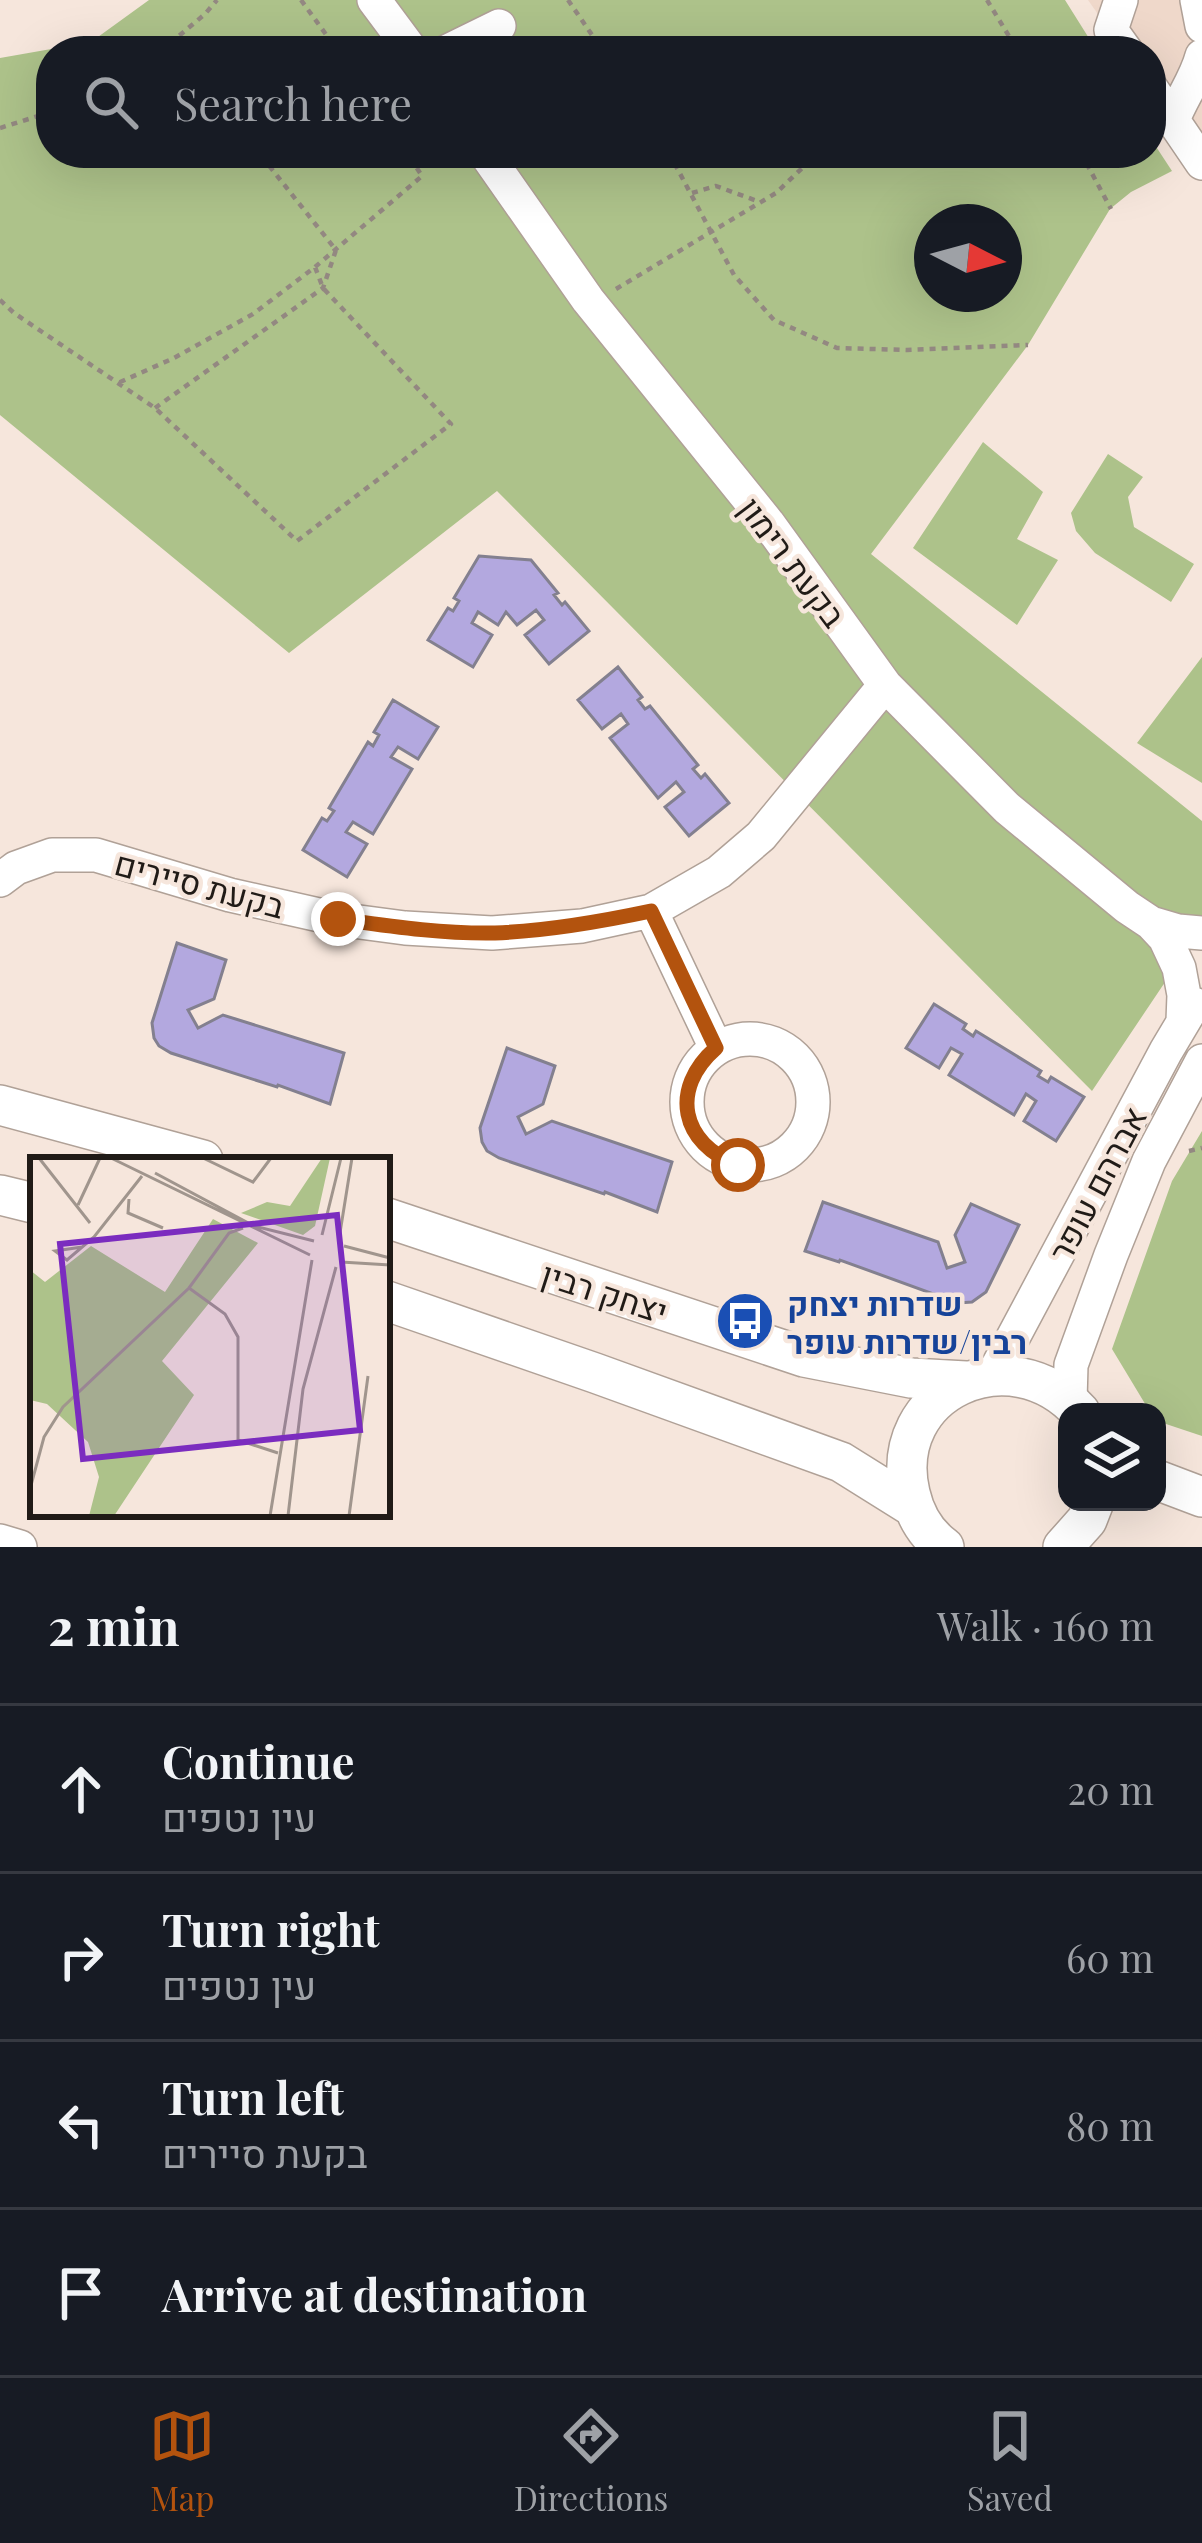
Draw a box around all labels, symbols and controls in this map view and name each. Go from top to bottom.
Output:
search box [36,36,1166,168]
icon: search [78,69,144,135]
text: Search here [174,72,412,132]
north arrow [914,204,1022,312]
street label: בקעת רימון [731,487,857,635]
street label: בקעת סיירים [110,839,290,927]
route end [311,892,365,946]
street label: אברהם עופר [1037,1098,1155,1268]
route start [711,1138,765,1192]
inset map [30,1157,390,1517]
street label: יצחק רבין [536,1250,674,1332]
place label: שדרות יצחק רבין/שדרות עופר [787,1280,1027,1362]
bus stop icon: שדרות יצחק רבין/שדרות עופר [714,1290,776,1352]
map controls [1058,1403,1166,1511]
button: layers [1058,1403,1166,1511]
text: 2 min [48,1591,180,1659]
text: Walk · 160 m [937,1599,1154,1651]
text: Continue [162,1730,354,1790]
icon: ahead [48,1756,114,1822]
text: 20 m [1068,1763,1154,1815]
text: עין נטפים [162,1790,316,1842]
text: Turn right [162,1898,380,1958]
icon: right [48,1924,114,1990]
text: 60 m [1066,1931,1154,1983]
text: עין נטפים [162,1958,316,2010]
text: Turn left [162,2066,344,2126]
icon: left [48,2092,114,2158]
text: 80 m [1066,2099,1154,2151]
text: בקעת סיירים [162,2126,368,2178]
icon: arrive [48,2260,114,2326]
text: Arrive at destination [162,2263,587,2323]
tab: Map [149,2403,215,2519]
tab: Directions [514,2403,668,2519]
tab: Saved [967,2403,1053,2519]

